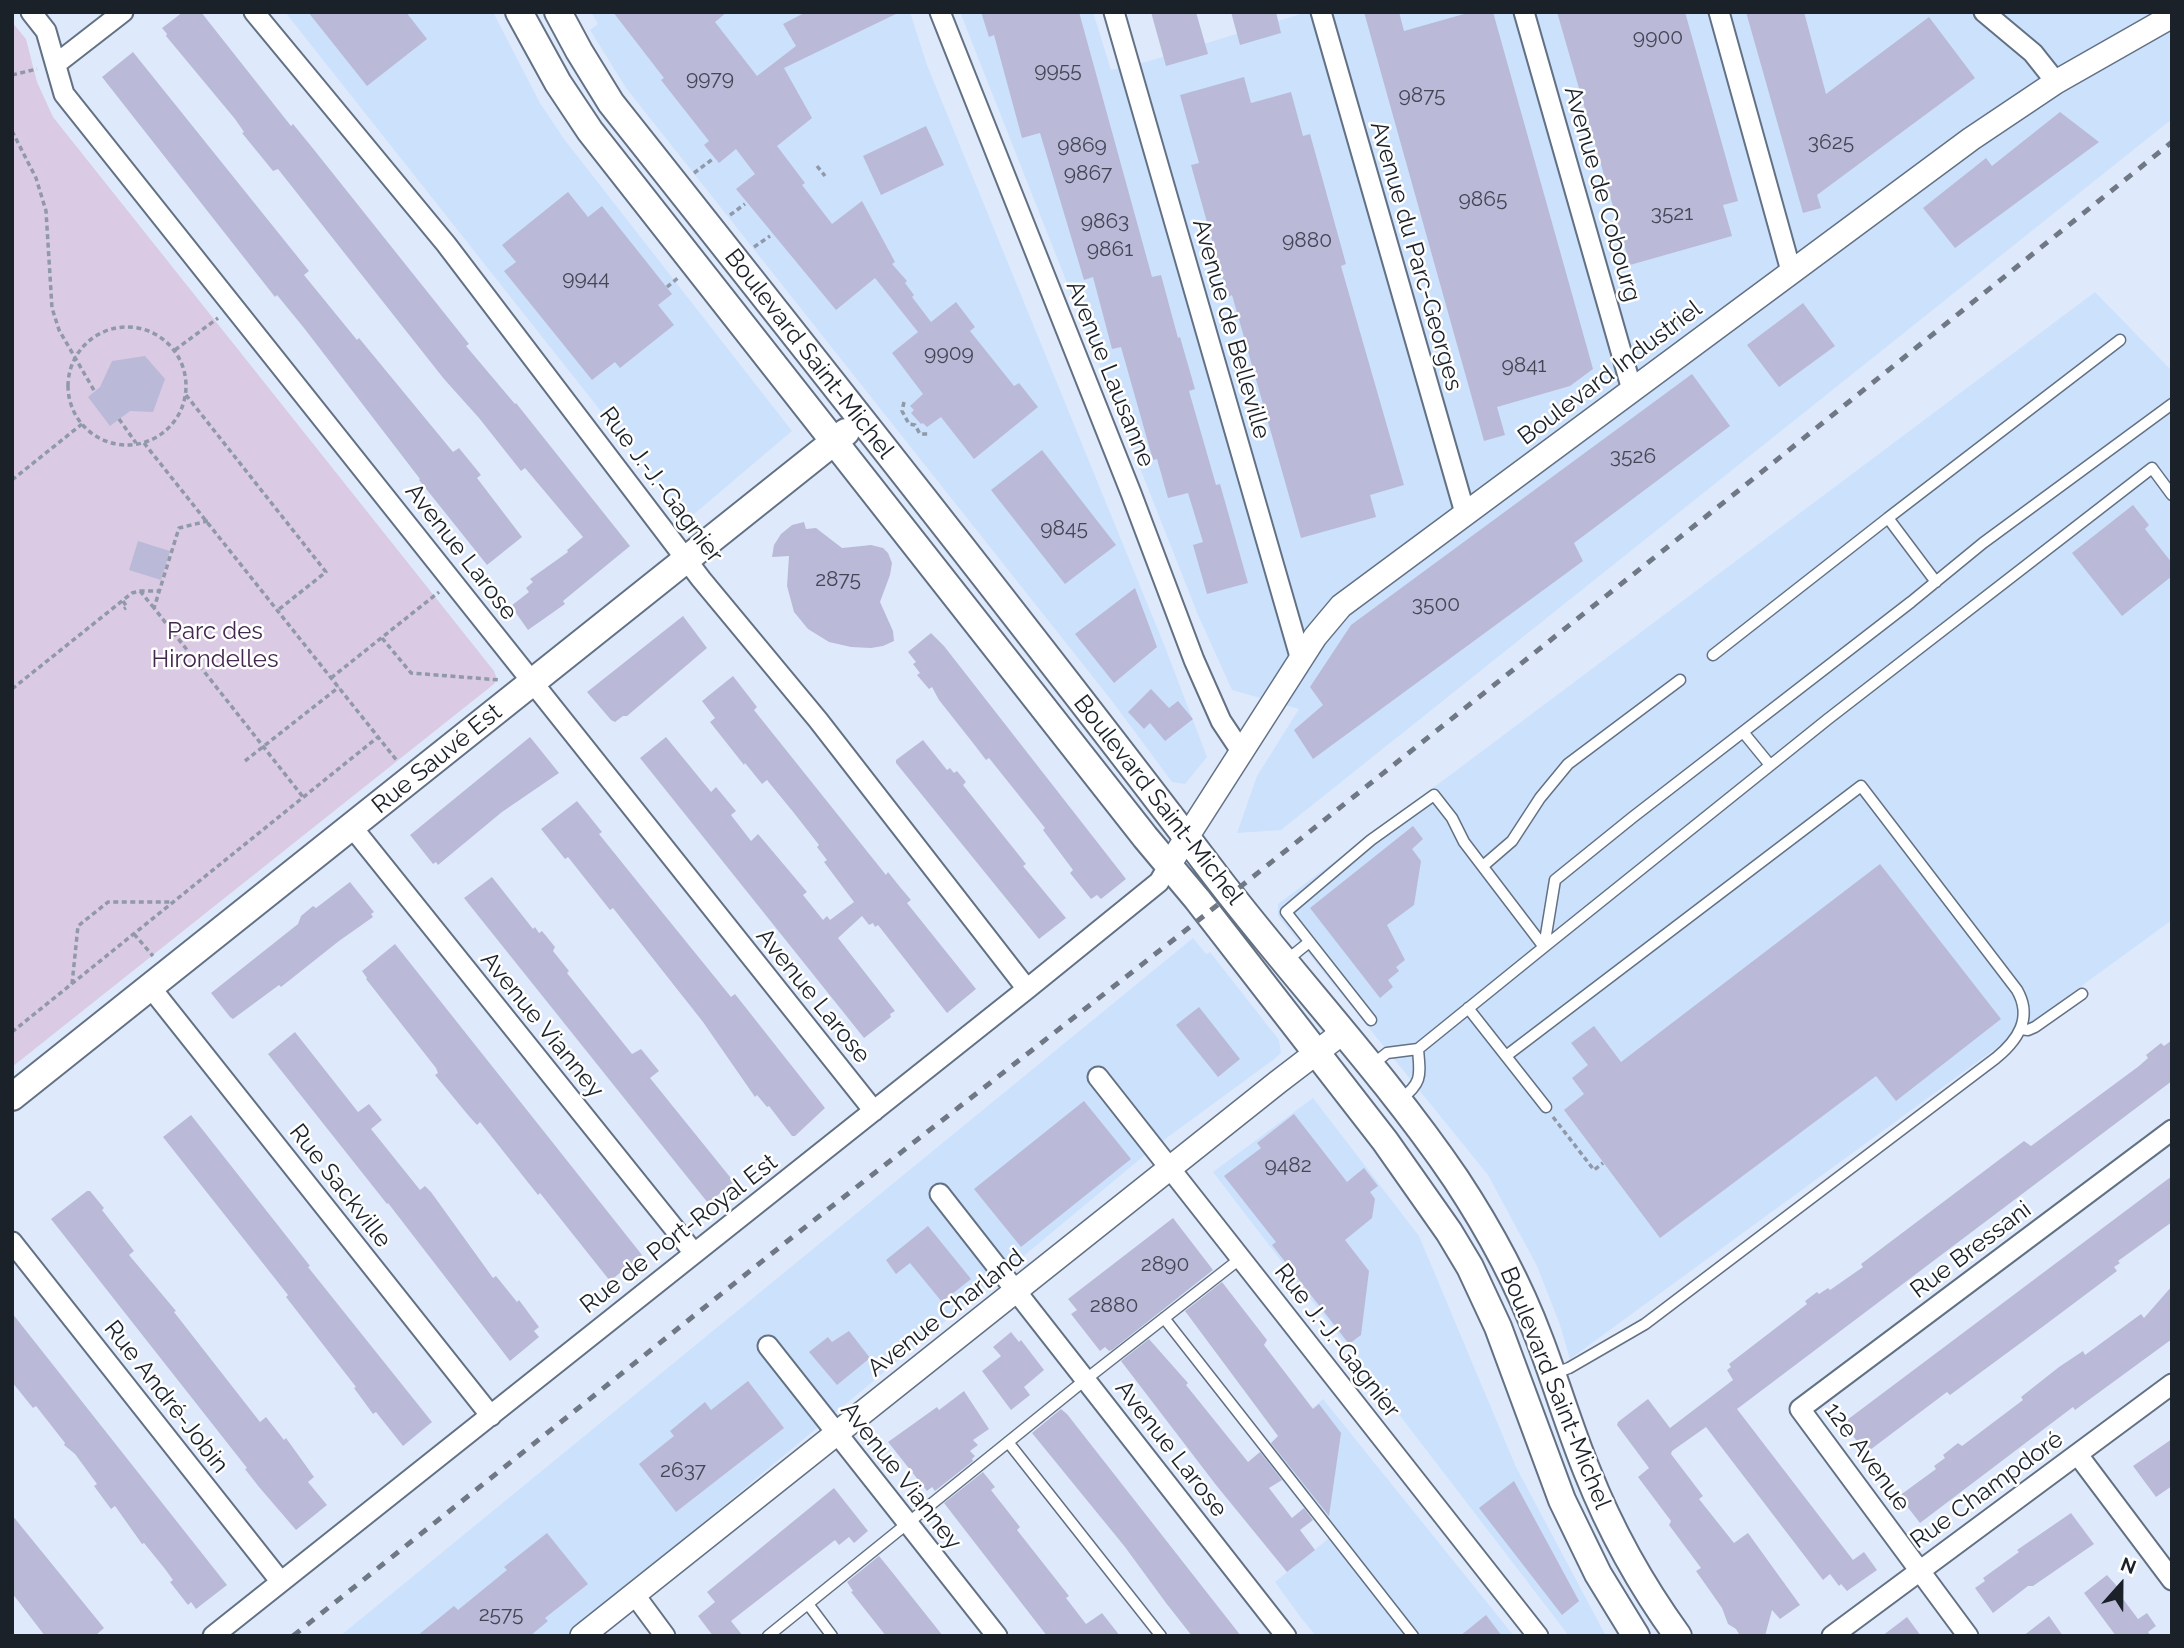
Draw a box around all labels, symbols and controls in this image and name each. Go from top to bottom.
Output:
house number: 9900 [1633,25,1683,51]
house number: 9955 [1034,58,1082,84]
house number: 9979 [686,66,734,92]
house number: 9875 [1398,83,1446,109]
street label: Avenue de Cobourg [1557,83,1647,305]
street label: Avenue du Parc-Georges [1364,118,1468,394]
house number: 3625 [1808,130,1854,156]
house number: 9869 [1057,133,1107,159]
house number: 9867 [1064,161,1112,187]
house number: 9865 [1459,187,1507,213]
house number: 3521 [1651,201,1693,227]
house number: 9863 [1081,209,1129,235]
street label: Avenue de Belleville [1186,216,1276,442]
house number: 9880 [1282,228,1332,254]
house number: 9861 [1087,237,1133,263]
street label: Boulevard Saint-Michel [718,243,900,465]
house number: 9944 [562,266,610,292]
street label: Avenue Lausanne [1059,277,1161,471]
street label: Boulevard Industriel [1512,295,1708,451]
house number: 9909 [924,341,974,367]
house number: 9841 [1501,353,1547,379]
street label: Rue J.-J.-Gagnier [593,401,729,569]
house number: 3526 [1610,444,1656,470]
street label: Avenue Larose [399,478,523,626]
house number: 9845 [1040,516,1088,542]
house number: 2875 [815,567,861,593]
house number: 3500 [1412,592,1460,618]
park label: Parc des Hirondelles [151,618,279,674]
street label: Boulevard Saint-Michel [1067,689,1249,911]
street label: Rue Sauvé Est [366,698,508,820]
street label: Avenue Larose [750,923,876,1069]
street label: Avenue Vianney [474,946,610,1104]
street label: Rue Sackville [283,1119,397,1253]
street label: Rue de Port-Royal Est [575,1148,783,1320]
house number: 9482 [1264,1153,1312,1179]
street label: Rue Bressani [1905,1195,2037,1305]
street label: Avenue Charland [862,1243,1030,1383]
house number: 2890 [1141,1252,1189,1278]
street label: Rue J.-J.-Gagnier [1268,1258,1406,1424]
street label: Boulevard Saint-Michel [1493,1263,1617,1513]
house number: 2880 [1090,1293,1138,1319]
street label: Rue André-Jobin [97,1315,235,1479]
street label: Avenue Larose [1109,1375,1233,1523]
street label: Avenue Vianney [834,1396,968,1556]
street label: 12e Avenue [1818,1397,1916,1517]
street label: Rue Champdoré [1905,1425,2069,1555]
house number: 2637 [660,1458,706,1484]
north arrow [2086,1550,2156,1620]
text: N [2118,1553,2139,1578]
house number: 2575 [479,1602,523,1628]

